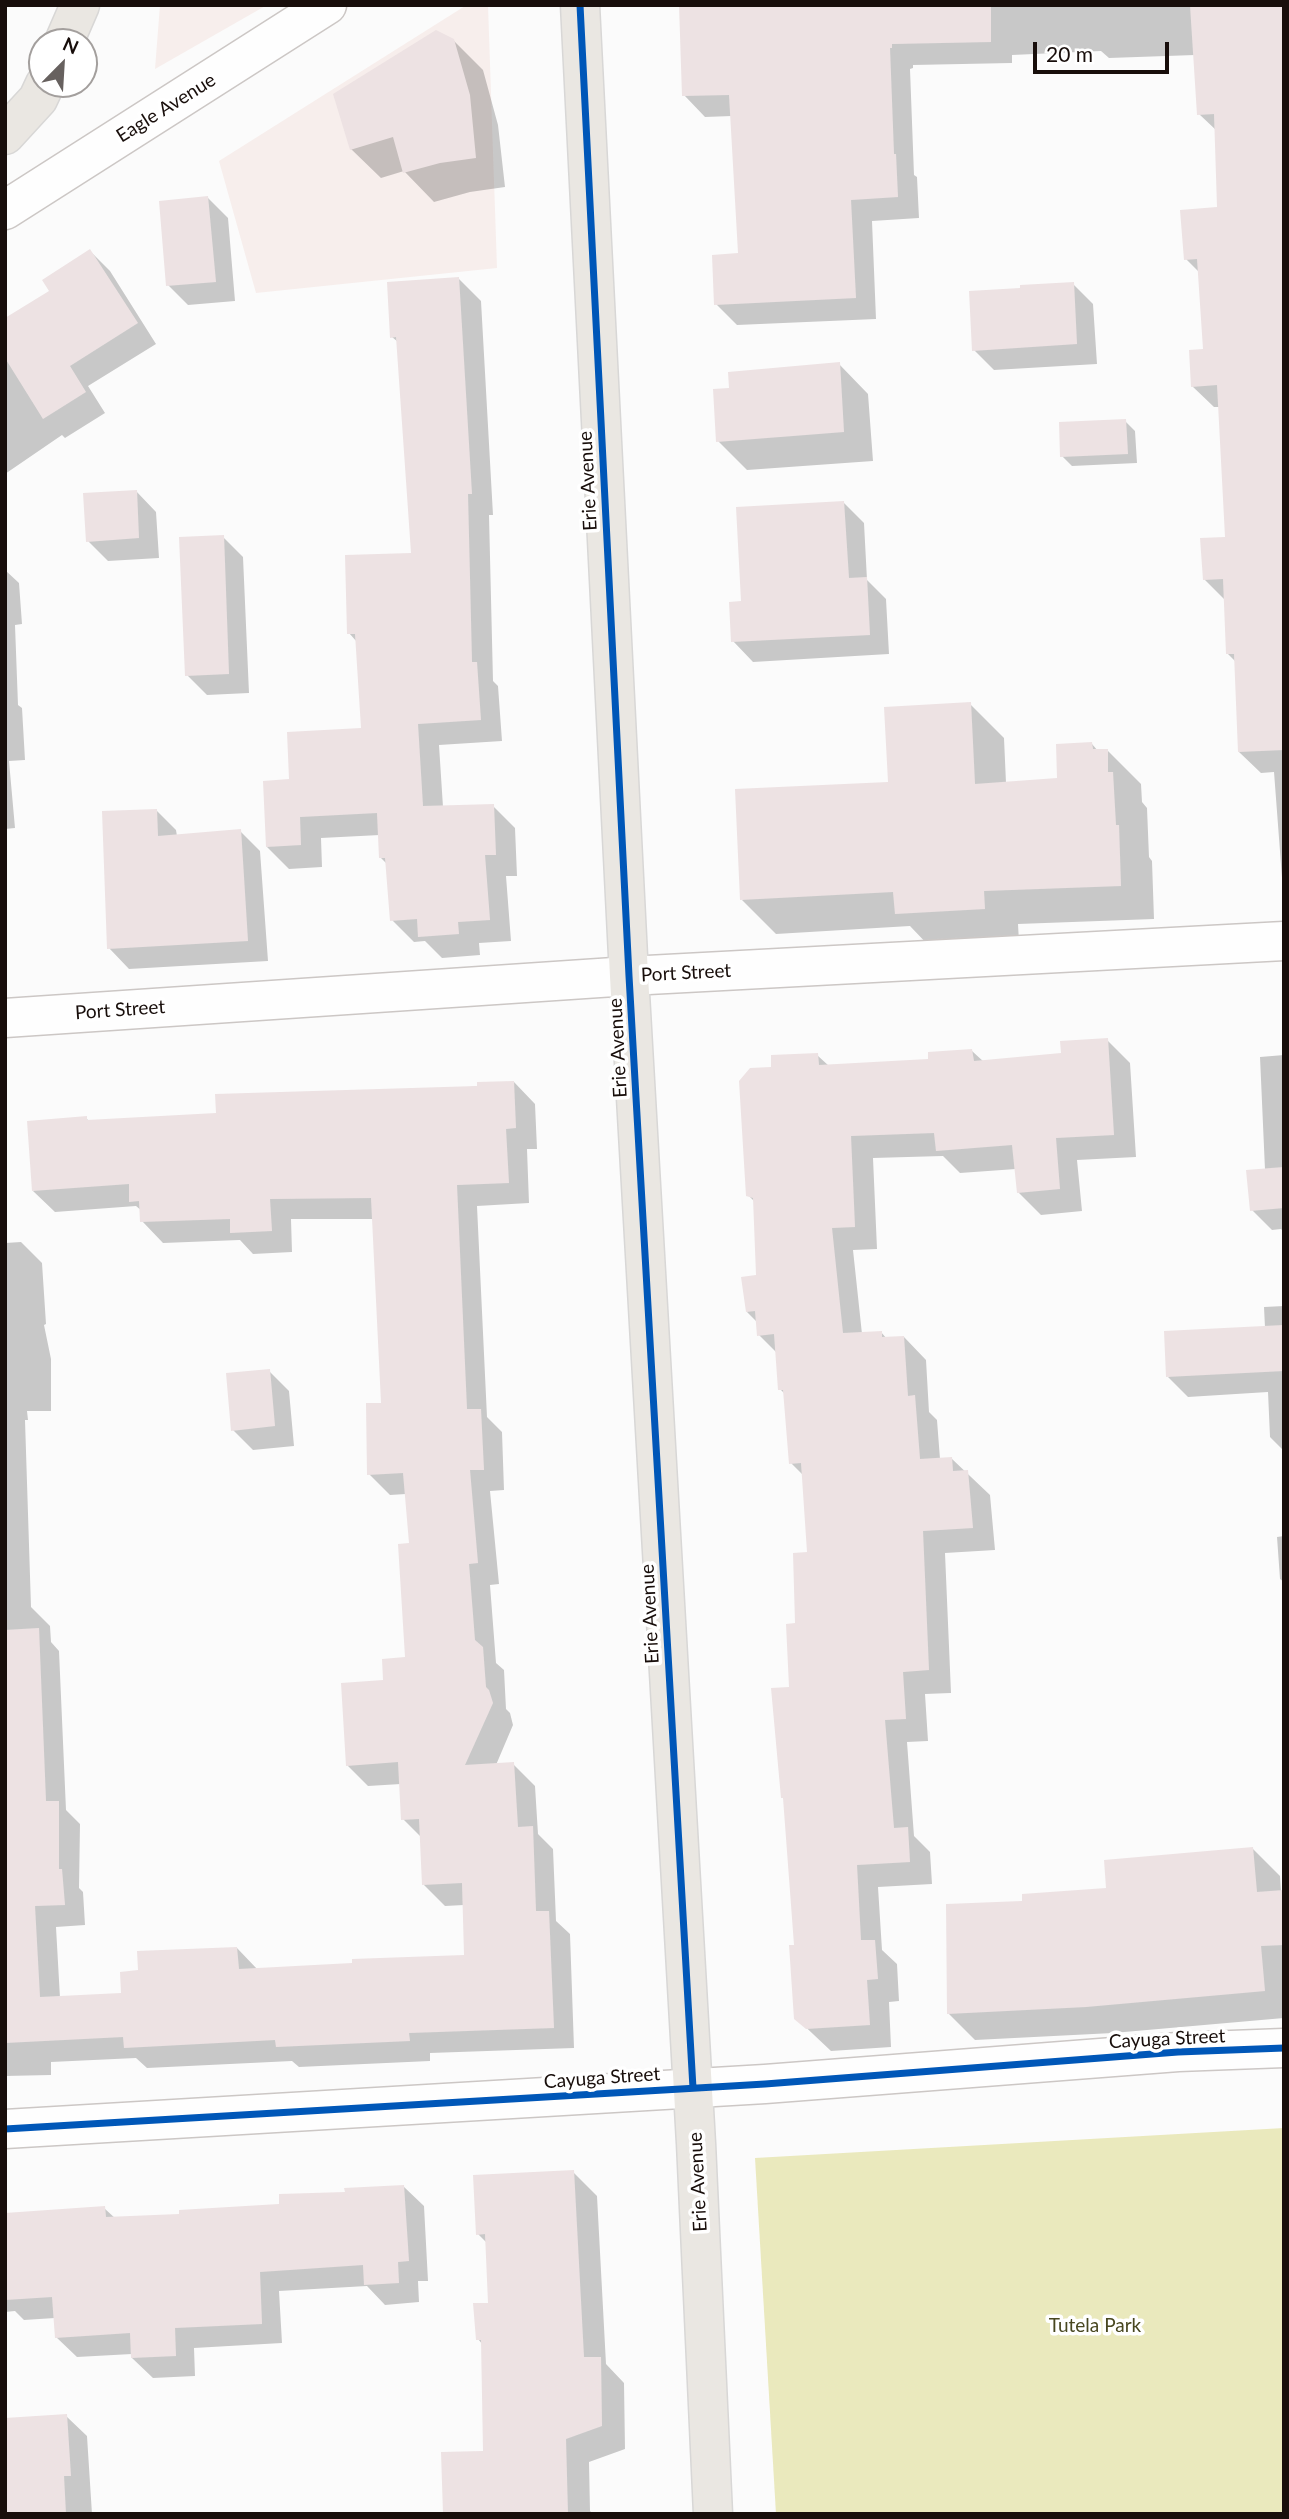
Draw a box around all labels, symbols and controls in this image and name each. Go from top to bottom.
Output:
north arrow [28,28,98,98]
scale bar [1037,28,1174,72]
text: N [60,32,82,59]
text: 20 m [1046,41,1093,66]
street label: Eagle Avenue [112,69,220,147]
street label: Erie Avenue [574,430,602,532]
street label: Port Street [640,959,732,987]
street label: Port Street [74,995,166,1025]
street label: Erie Avenue [604,997,632,1099]
street label: Erie Avenue [636,1563,664,1665]
street label: Cayuga Street [1108,2025,1226,2053]
street label: Cayuga Street [543,2063,661,2093]
street label: Erie Avenue [684,2131,712,2233]
park label: Tutela Park [1049,2315,1141,2337]

